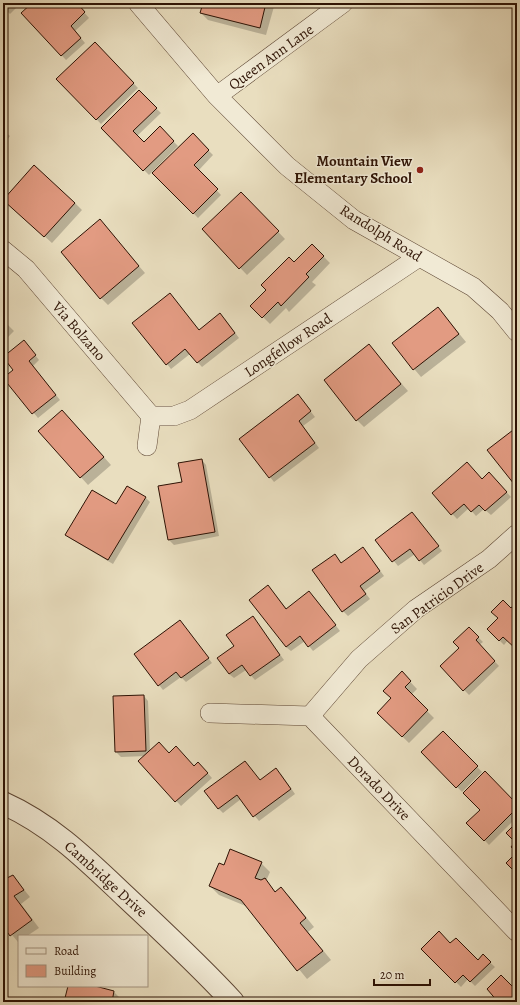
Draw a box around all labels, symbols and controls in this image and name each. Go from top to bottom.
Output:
street label: Queen Ann Lane [224,19,318,95]
place label: Mountain View Elementary School [294,151,413,188]
marker: Mountain View Elementary School [415,165,425,175]
street label: Randolph Road [336,200,427,267]
street label: Via Bolzano [47,296,110,365]
street label: Longfellow Road [240,308,336,382]
street label: San Patricio Drive [386,557,488,639]
street label: Dorado Drive [343,751,415,825]
street label: Cambridge Drive [60,836,152,922]
legend [18,935,148,987]
text: Road [54,943,80,959]
scale bar [374,961,430,987]
text: Building [54,963,96,979]
text: 20 m [380,967,404,983]

